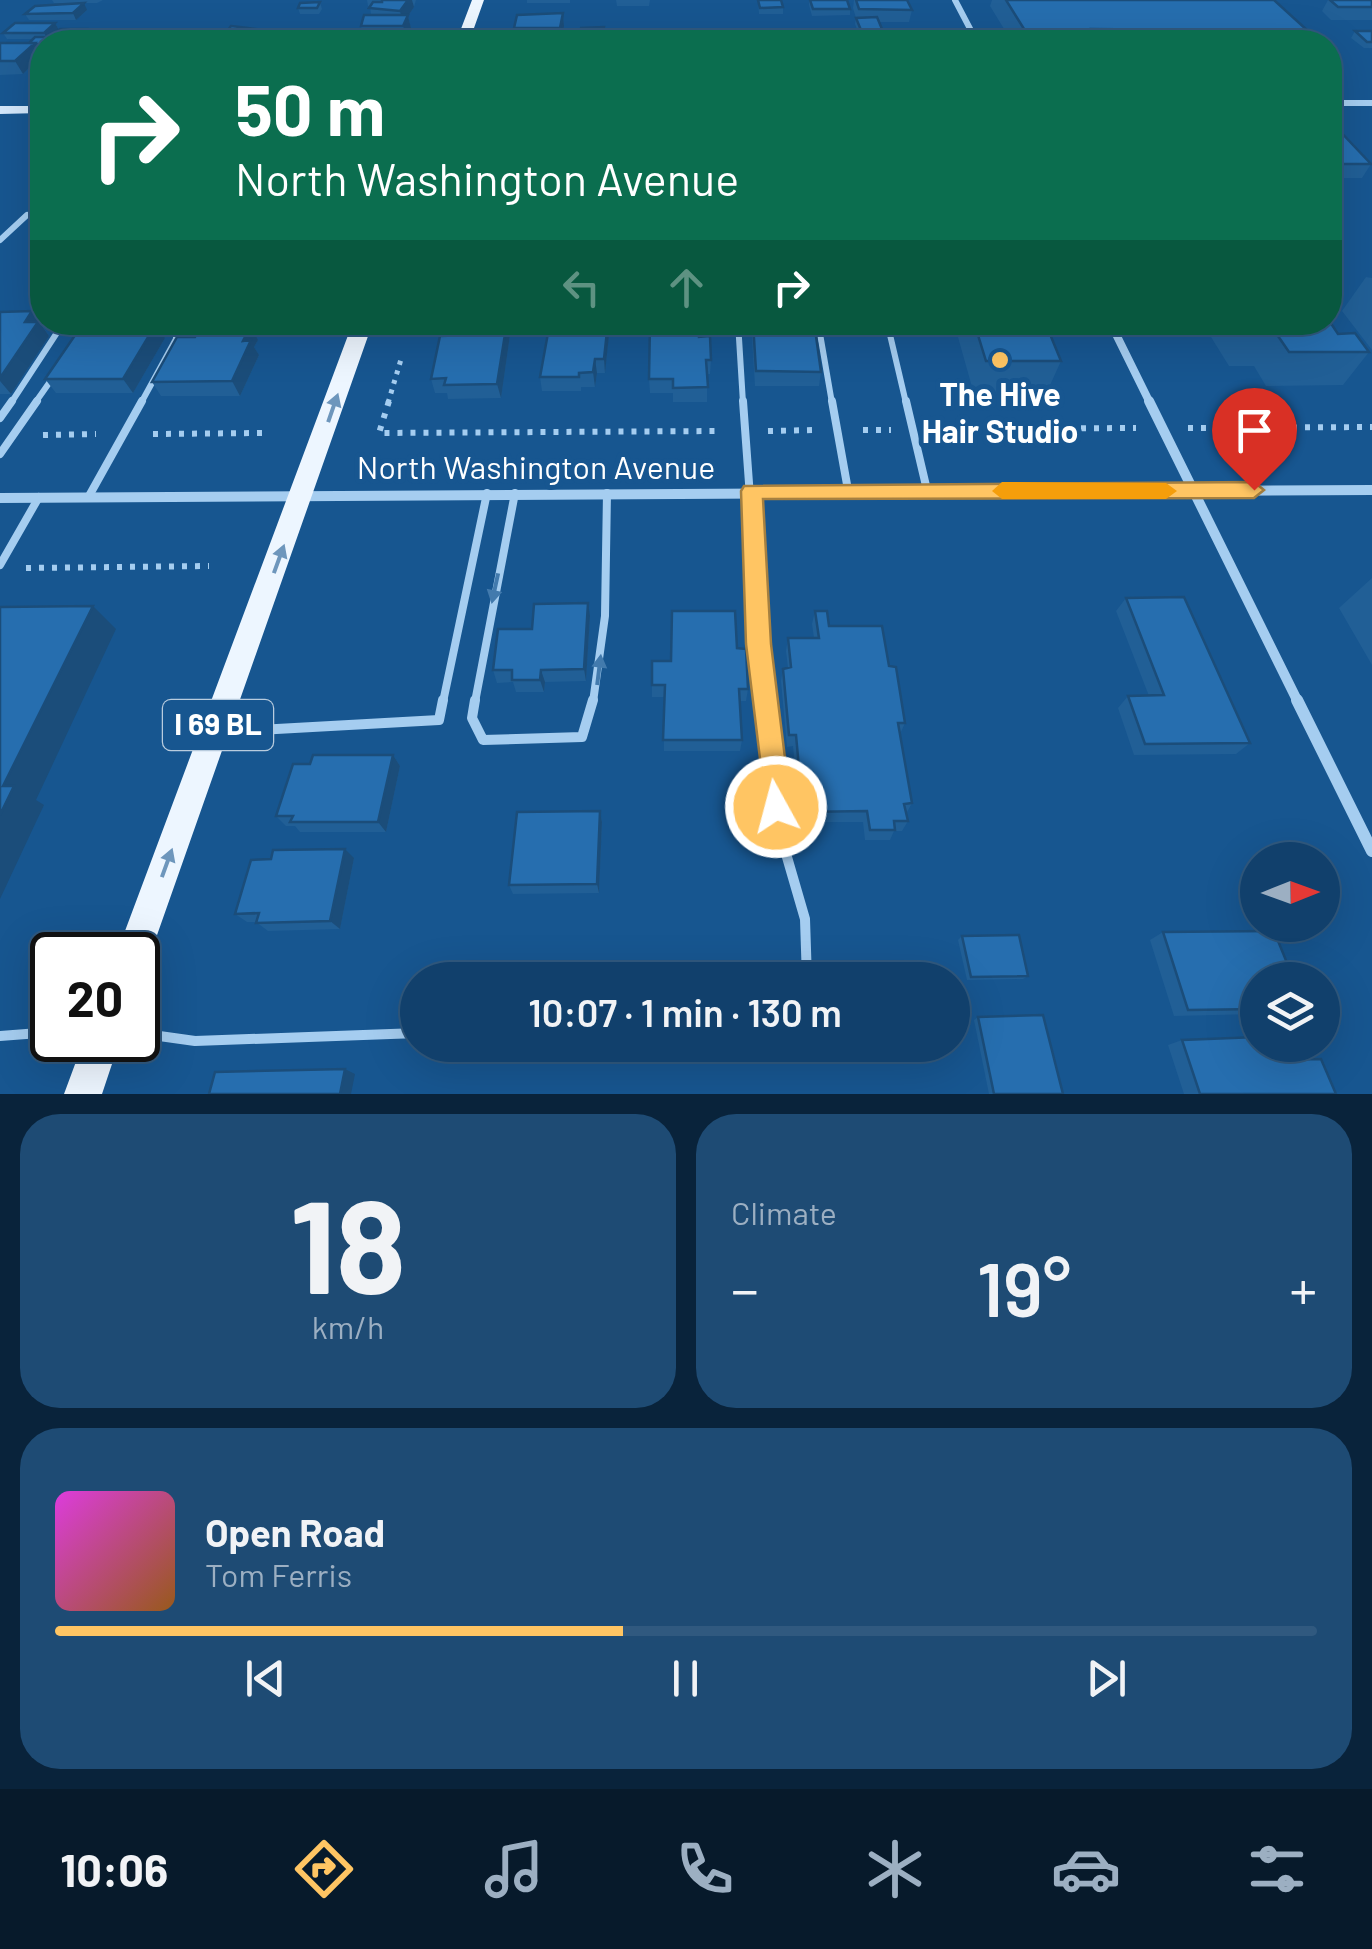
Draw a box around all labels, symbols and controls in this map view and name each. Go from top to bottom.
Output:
text: 50 m [235,66,385,150]
icon: right [70,70,200,200]
text: North Washington Avenue [235,151,739,205]
icon: left [554,260,609,315]
icon: ahead [659,260,714,315]
icon: right [764,260,819,315]
marker: The Hive Hair Studio [989,349,1011,371]
place label: The Hive Hair Studio [922,374,1078,449]
pin [1212,388,1297,491]
one-way arrow [326,393,341,423]
icon: arrive [1227,403,1282,458]
street label: North Washington Avenue [357,447,715,485]
one-way arrow [272,543,287,573]
one-way arrow [487,573,503,604]
one-way arrow [591,654,607,686]
road number: I 69 BL [163,700,273,750]
position arrow [724,755,828,859]
north arrow [1240,842,1340,942]
map controls [1240,842,1340,1062]
one-way arrow [160,848,175,878]
speed limit sign: 20 [30,932,160,1062]
button: layers [1240,962,1340,1062]
text: 10:07 · 1 min · 130 m [528,989,842,1035]
text: 18 [290,1164,406,1320]
text: Climate [731,1193,837,1231]
text: 19° [977,1242,1071,1332]
text: − [731,1255,759,1321]
text: + [1289,1255,1317,1321]
text: km/h [312,1307,384,1345]
text: Open Road [205,1509,385,1555]
text: Tom Ferris [205,1555,352,1593]
icon: previous [238,1651,293,1706]
icon: pause [658,1651,713,1706]
icon: next [1079,1651,1134,1706]
icon: directions [289,1834,359,1904]
icon: music [479,1834,549,1904]
icon: phone [670,1834,740,1904]
icon: climate [860,1834,930,1904]
icon: car [1051,1834,1121,1904]
icon: filters [1242,1834,1312,1904]
text: 10:06 [60,1842,168,1896]

